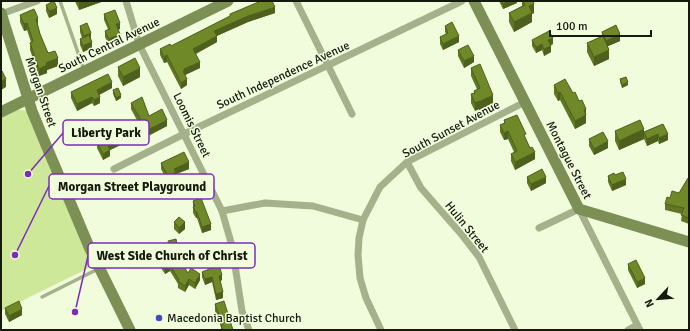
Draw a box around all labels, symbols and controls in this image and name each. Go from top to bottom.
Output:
scale bar [550,12,651,38]
street label: South Central Avenue [56,14,162,76]
text: 100 m [556,19,588,34]
street label: South Independence Avenue [214,38,352,113]
street label: Morgan Street [22,55,60,129]
street label: Loomis Street [169,90,214,160]
street label: South Sunset Avenue [400,97,503,161]
street label: Montague Street [542,119,595,202]
callout: Liberty Park [63,120,149,145]
text: Liberty Park [71,125,141,141]
callout: Morgan Street Playground [49,174,214,199]
text: Morgan Street Playground [58,179,206,195]
street label: Hulin Street [441,199,492,256]
callout: West Side Church of Christ [88,243,255,268]
text: West Side Church of Christ [96,248,248,264]
north arrow [638,279,678,319]
text: N [642,297,657,309]
place label: Macedonia Baptist Church [167,311,302,326]
marker: Macedonia Baptist Church [154,313,164,323]

